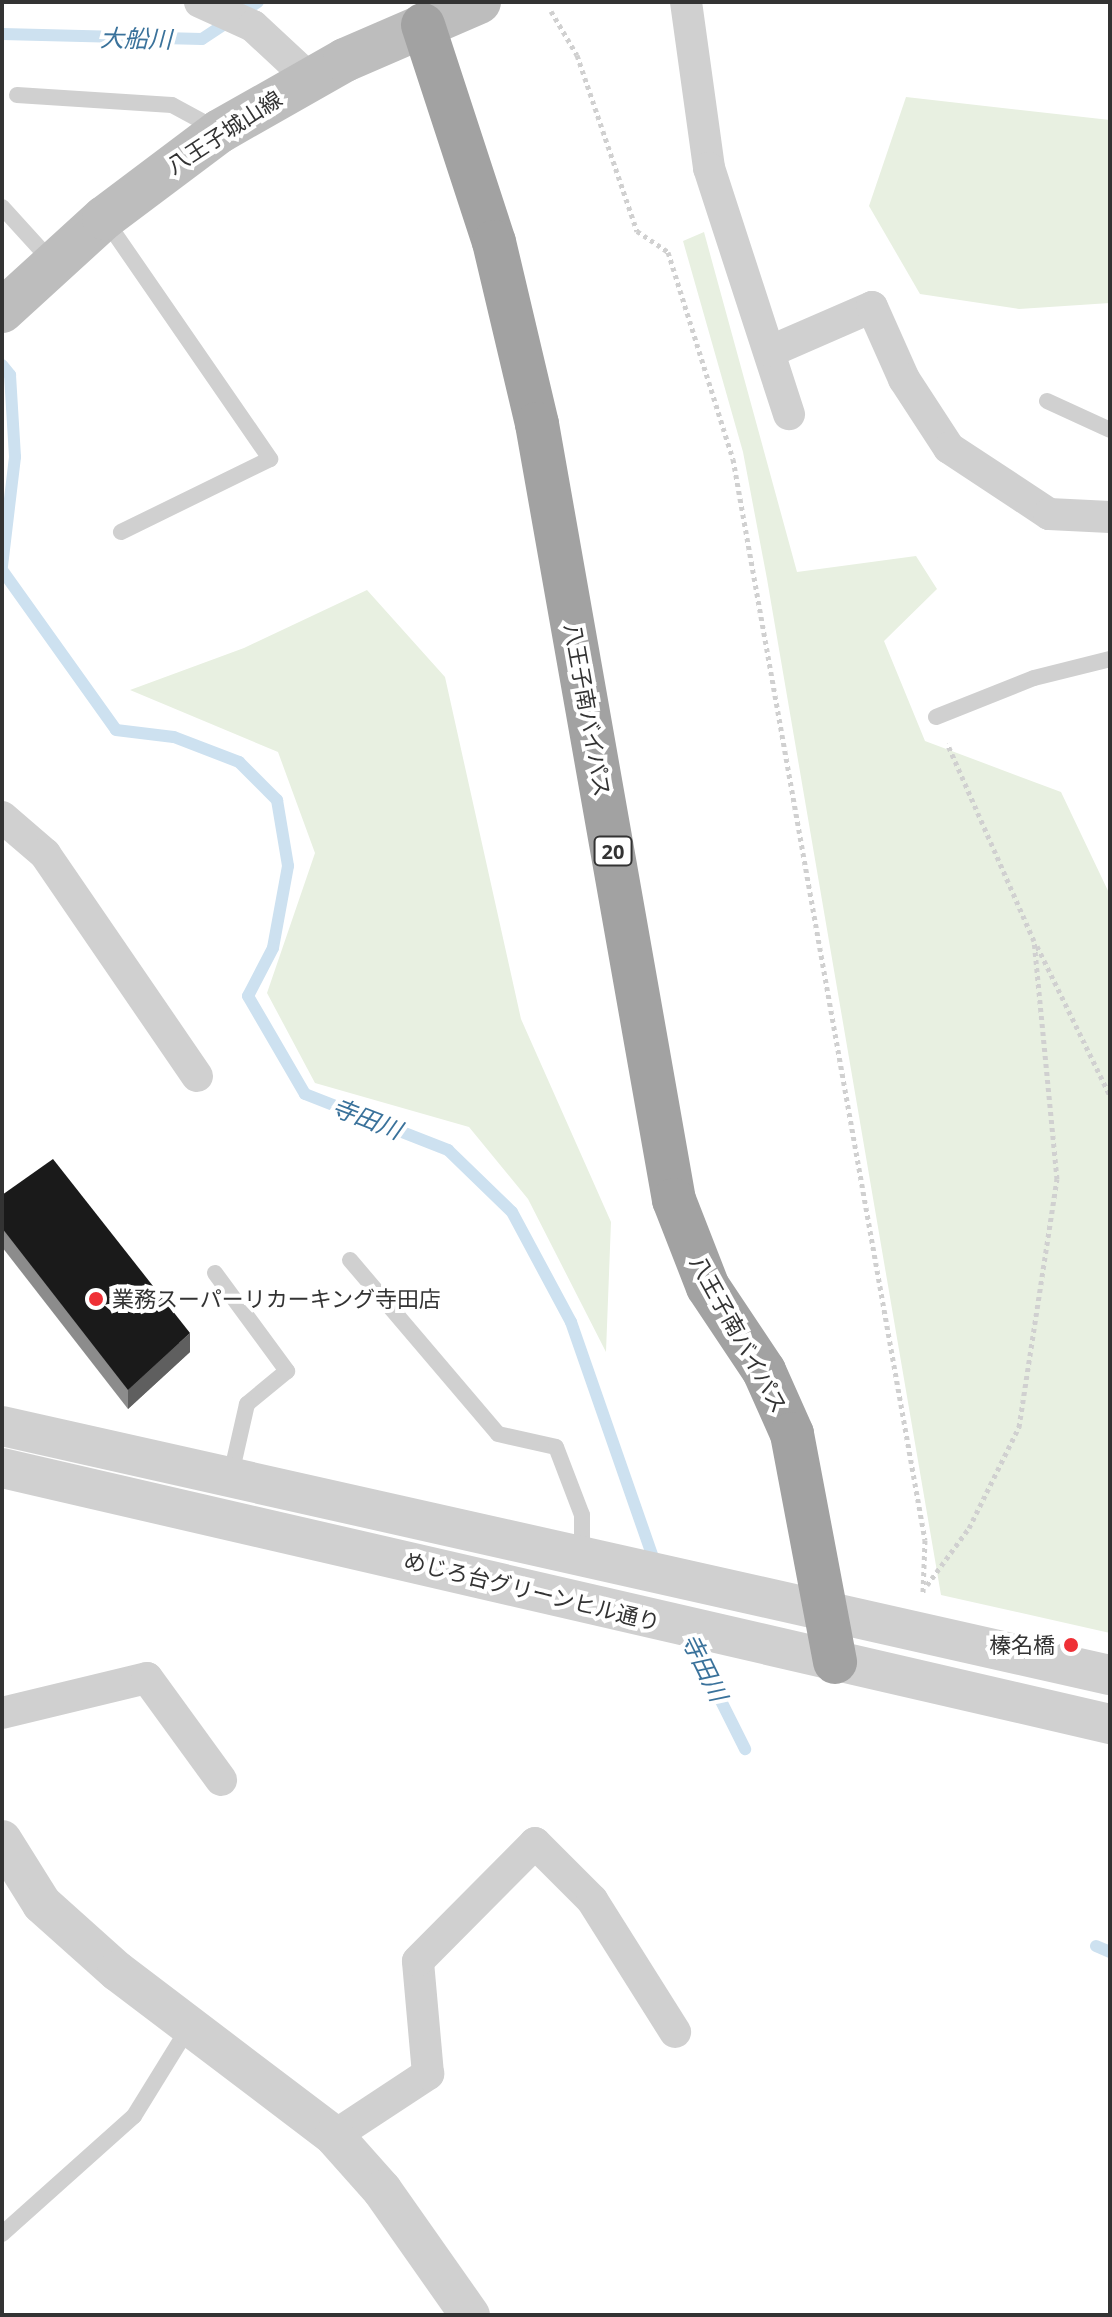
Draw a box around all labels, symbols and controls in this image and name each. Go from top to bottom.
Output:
water label: 大船川 [100,23,172,53]
street label: 八王子城山線 [161,85,287,179]
street label: 八王子南バイパス [560,621,616,799]
road number: 20 [593,835,633,867]
water label: 寺田川 [328,1092,406,1144]
street label: 八王子南バイパス [685,1251,793,1417]
place label: 業務スーパーリカーキング寺田店 [112,1286,442,1312]
marker: 業務スーパーリカーキング寺田店 [87,1290,105,1308]
street label: めじろ台グリーンヒル通り [401,1546,663,1636]
water label: 寺田川 [676,1628,734,1706]
place label: 榛名橋 [989,1632,1055,1658]
marker: 榛名橋 [1062,1636,1080,1654]

